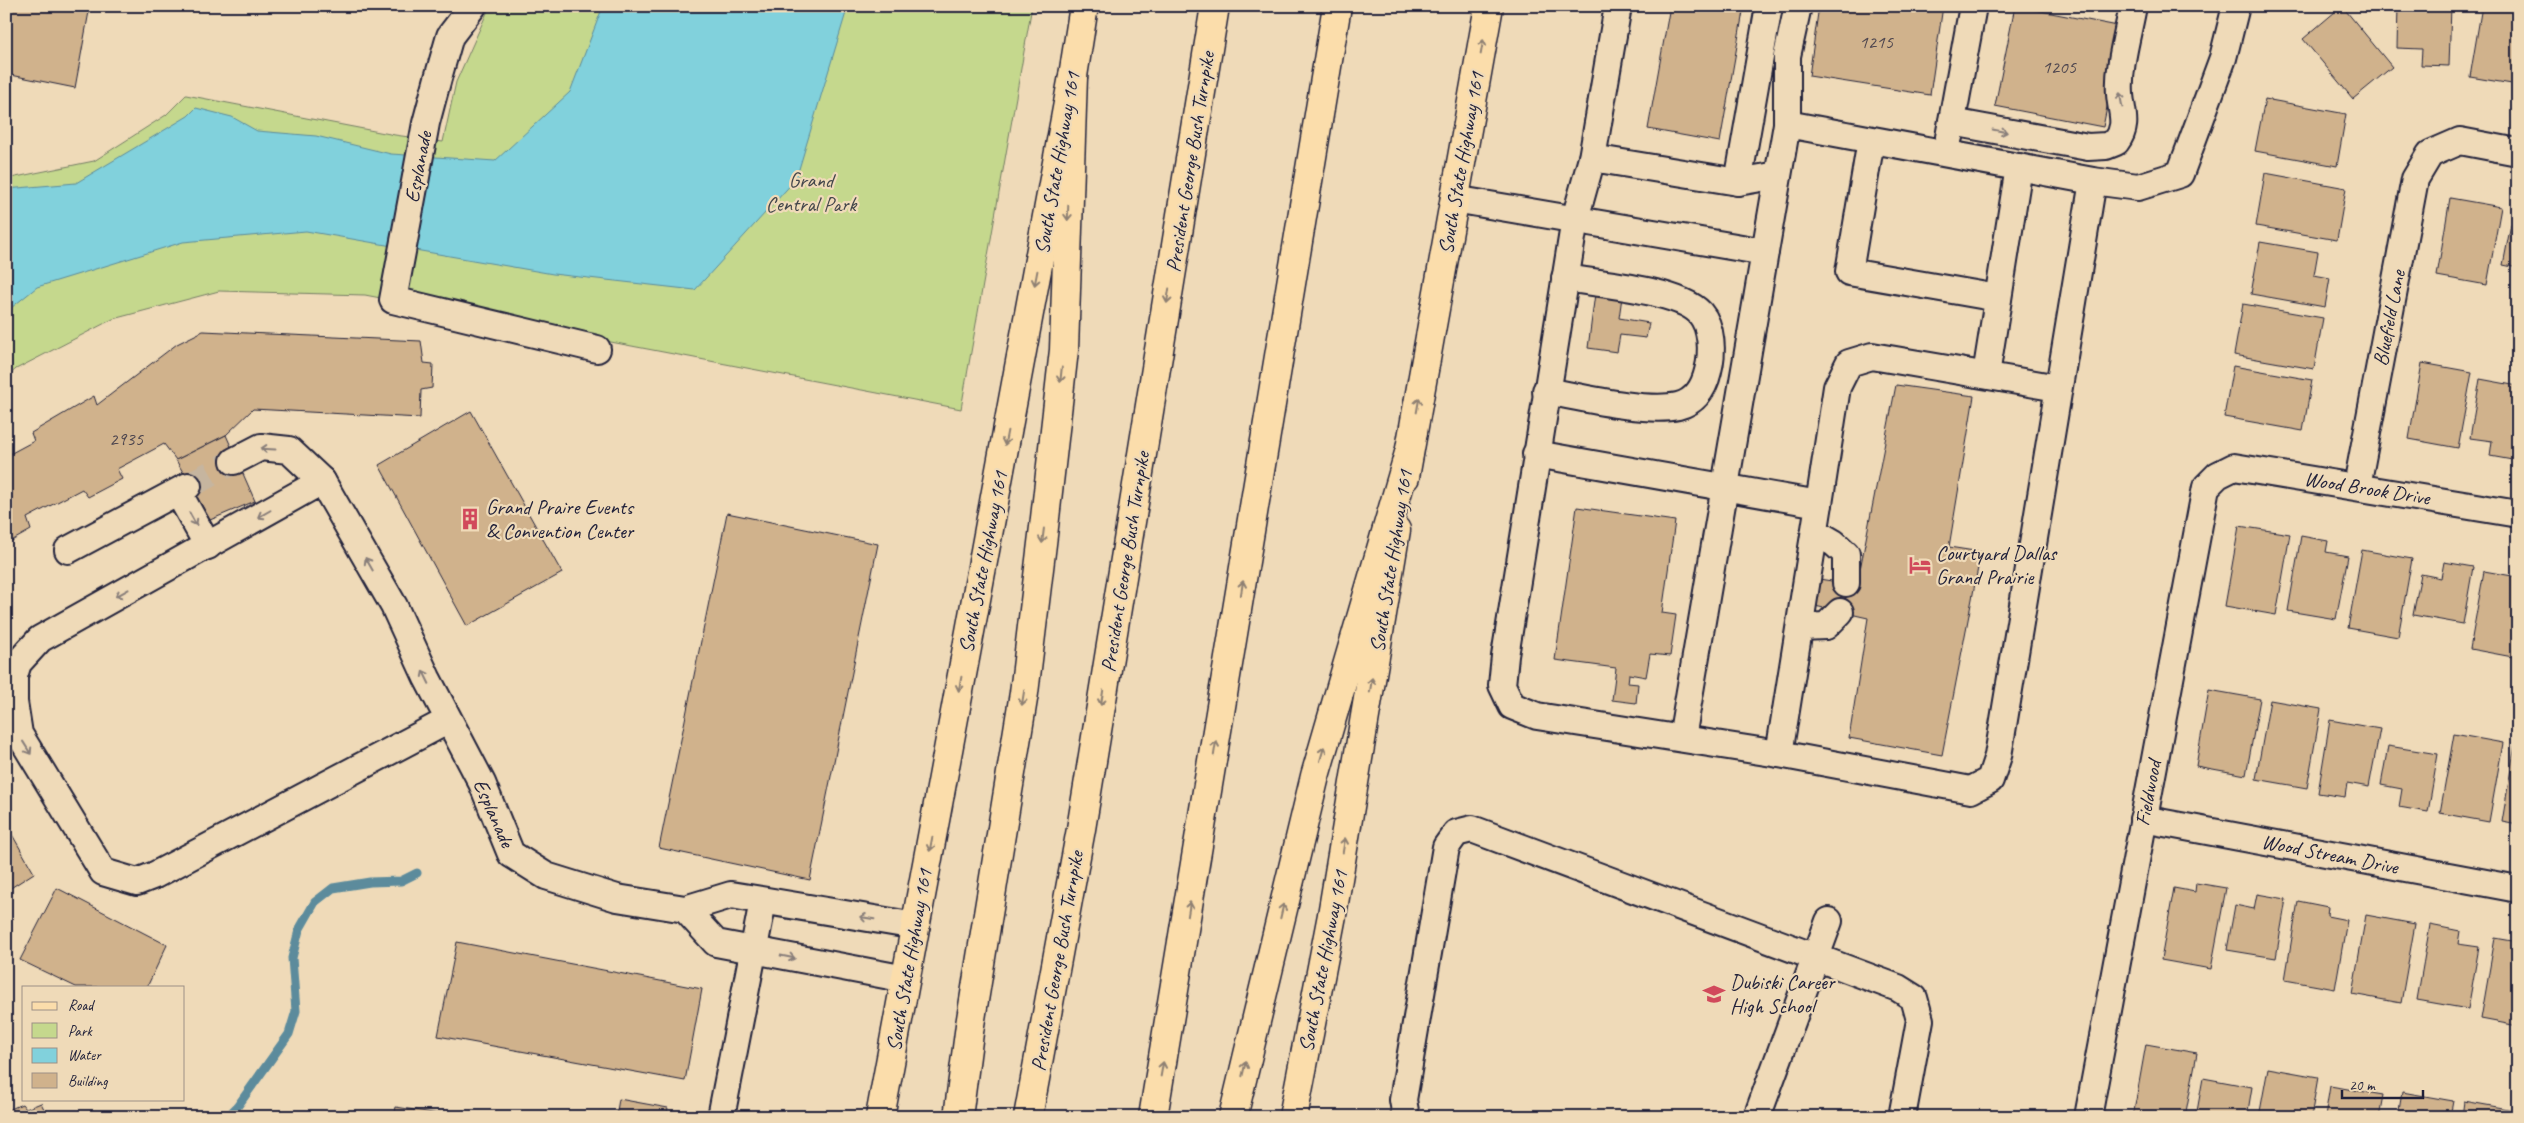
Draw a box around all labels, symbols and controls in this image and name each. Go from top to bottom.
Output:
house number: 1215 [1859,30,1895,54]
one-way arrow [1477,40,1487,56]
street label: President George Bush Turnpike [1160,48,1221,274]
house number: 1205 [2042,55,2078,79]
street label: South State Highway 161 [1028,69,1086,256]
street label: South State Highway 161 [1432,69,1490,256]
one-way arrow [2116,93,2126,109]
one-way arrow [1992,127,2008,136]
street label: Esplanade [398,128,438,205]
park label: Grand Central Park [766,167,858,217]
one-way arrow [1064,204,1073,220]
street label: Bluefield Lane [2367,267,2411,368]
one-way arrow [1030,270,1040,286]
one-way arrow [1163,288,1173,304]
one-way arrow [1056,366,1066,382]
one-way arrow [1413,397,1423,413]
house number: 2935 [109,427,145,451]
one-way arrow [1001,430,1010,446]
one-way arrow [260,444,276,453]
street label: President George Bush Turnpike [1095,448,1156,674]
street label: Wood Brook Drive [2302,465,2433,511]
street label: South State Highway 161 [1364,466,1418,654]
street label: South State Highway 161 [953,468,1014,655]
place label: Grand Praire Events & Convention Center [486,494,635,544]
building icon: Grand Praire Events & Convention Center [457,506,483,532]
one-way arrow [257,510,271,520]
one-way arrow [188,511,198,526]
one-way arrow [1038,528,1048,544]
place label: Courtyard Dallas Grand Prairie [1936,540,2058,590]
hotel icon: Courtyard Dallas Grand Prairie [1907,552,1933,578]
one-way arrow [364,558,374,572]
one-way arrow [1237,580,1247,596]
one-way arrow [115,589,130,599]
one-way arrow [421,670,431,685]
one-way arrow [955,675,965,691]
one-way arrow [1366,677,1376,693]
one-way arrow [1018,689,1028,705]
one-way arrow [1097,690,1107,706]
one-way arrow [23,740,33,754]
one-way arrow [1211,741,1221,757]
one-way arrow [1317,746,1327,762]
street label: Fieldwood [2129,754,2168,828]
street label: Esplanade [468,775,521,852]
street label: Wood Stream Drive [2260,828,2401,880]
one-way arrow [925,835,935,851]
one-way arrow [1339,838,1349,854]
street label: President George Bush Turnpike [1025,847,1090,1073]
street label: South State Highway 161 [880,866,938,1053]
street label: South State Highway 161 [1293,867,1354,1054]
one-way arrow [1184,901,1194,917]
one-way arrow [1278,904,1287,920]
one-way arrow [860,912,876,922]
one-way arrow [780,952,796,962]
place label: Dubiski Career High School [1730,969,1836,1019]
school or university icon: Dubiski Career High School [1701,981,1727,1007]
legend [22,986,185,1100]
text: Road [68,996,95,1015]
text: Park [68,1022,93,1041]
text: Water [68,1046,102,1065]
one-way arrow [1157,1061,1167,1077]
one-way arrow [1240,1062,1249,1078]
scale bar [2342,1068,2423,1100]
text: Building [68,1072,108,1091]
text: 20 m [2349,1076,2376,1095]

